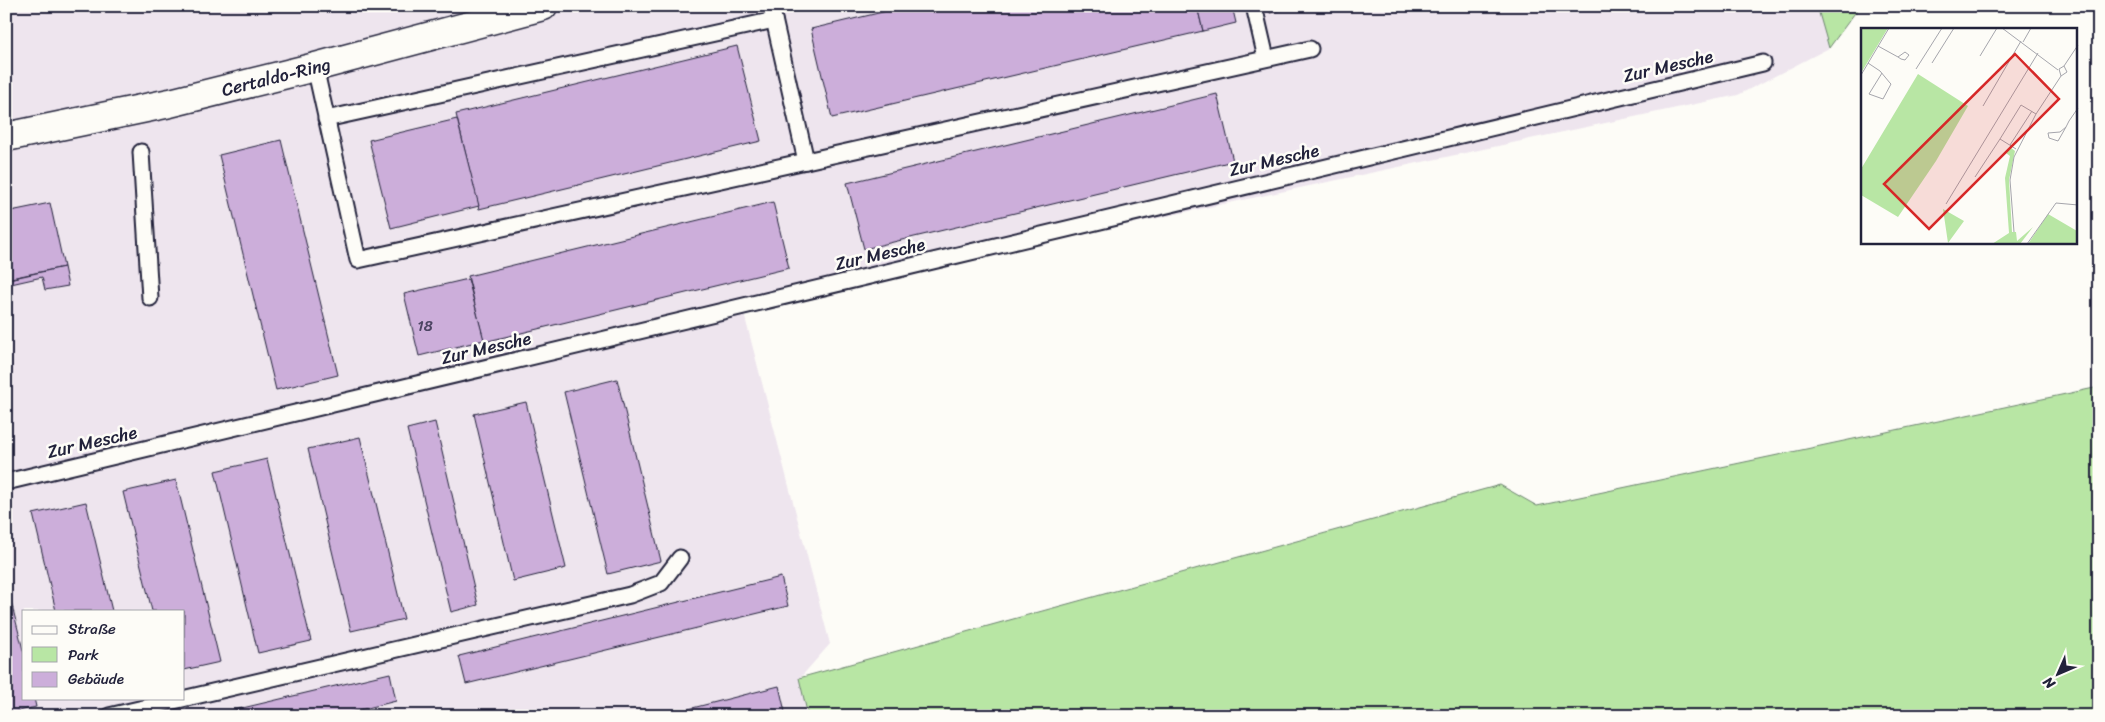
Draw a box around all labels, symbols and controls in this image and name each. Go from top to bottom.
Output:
inset map [1861,28,2078,244]
street label: Zur Mesche [1620,40,1716,92]
street label: Certaldo-Ring [218,48,334,106]
street label: Zur Mesche [1226,134,1322,186]
street label: Zur Mesche [832,228,928,280]
house number: 18 [417,313,433,339]
street label: Zur Mesche [438,322,534,374]
street label: Zur Mesche [44,416,140,468]
legend [22,610,185,700]
text: Straße [68,616,116,642]
text: Park [68,642,99,668]
north arrow [2032,650,2082,700]
text: Gebäude [68,666,124,692]
text: N [2037,670,2062,696]

